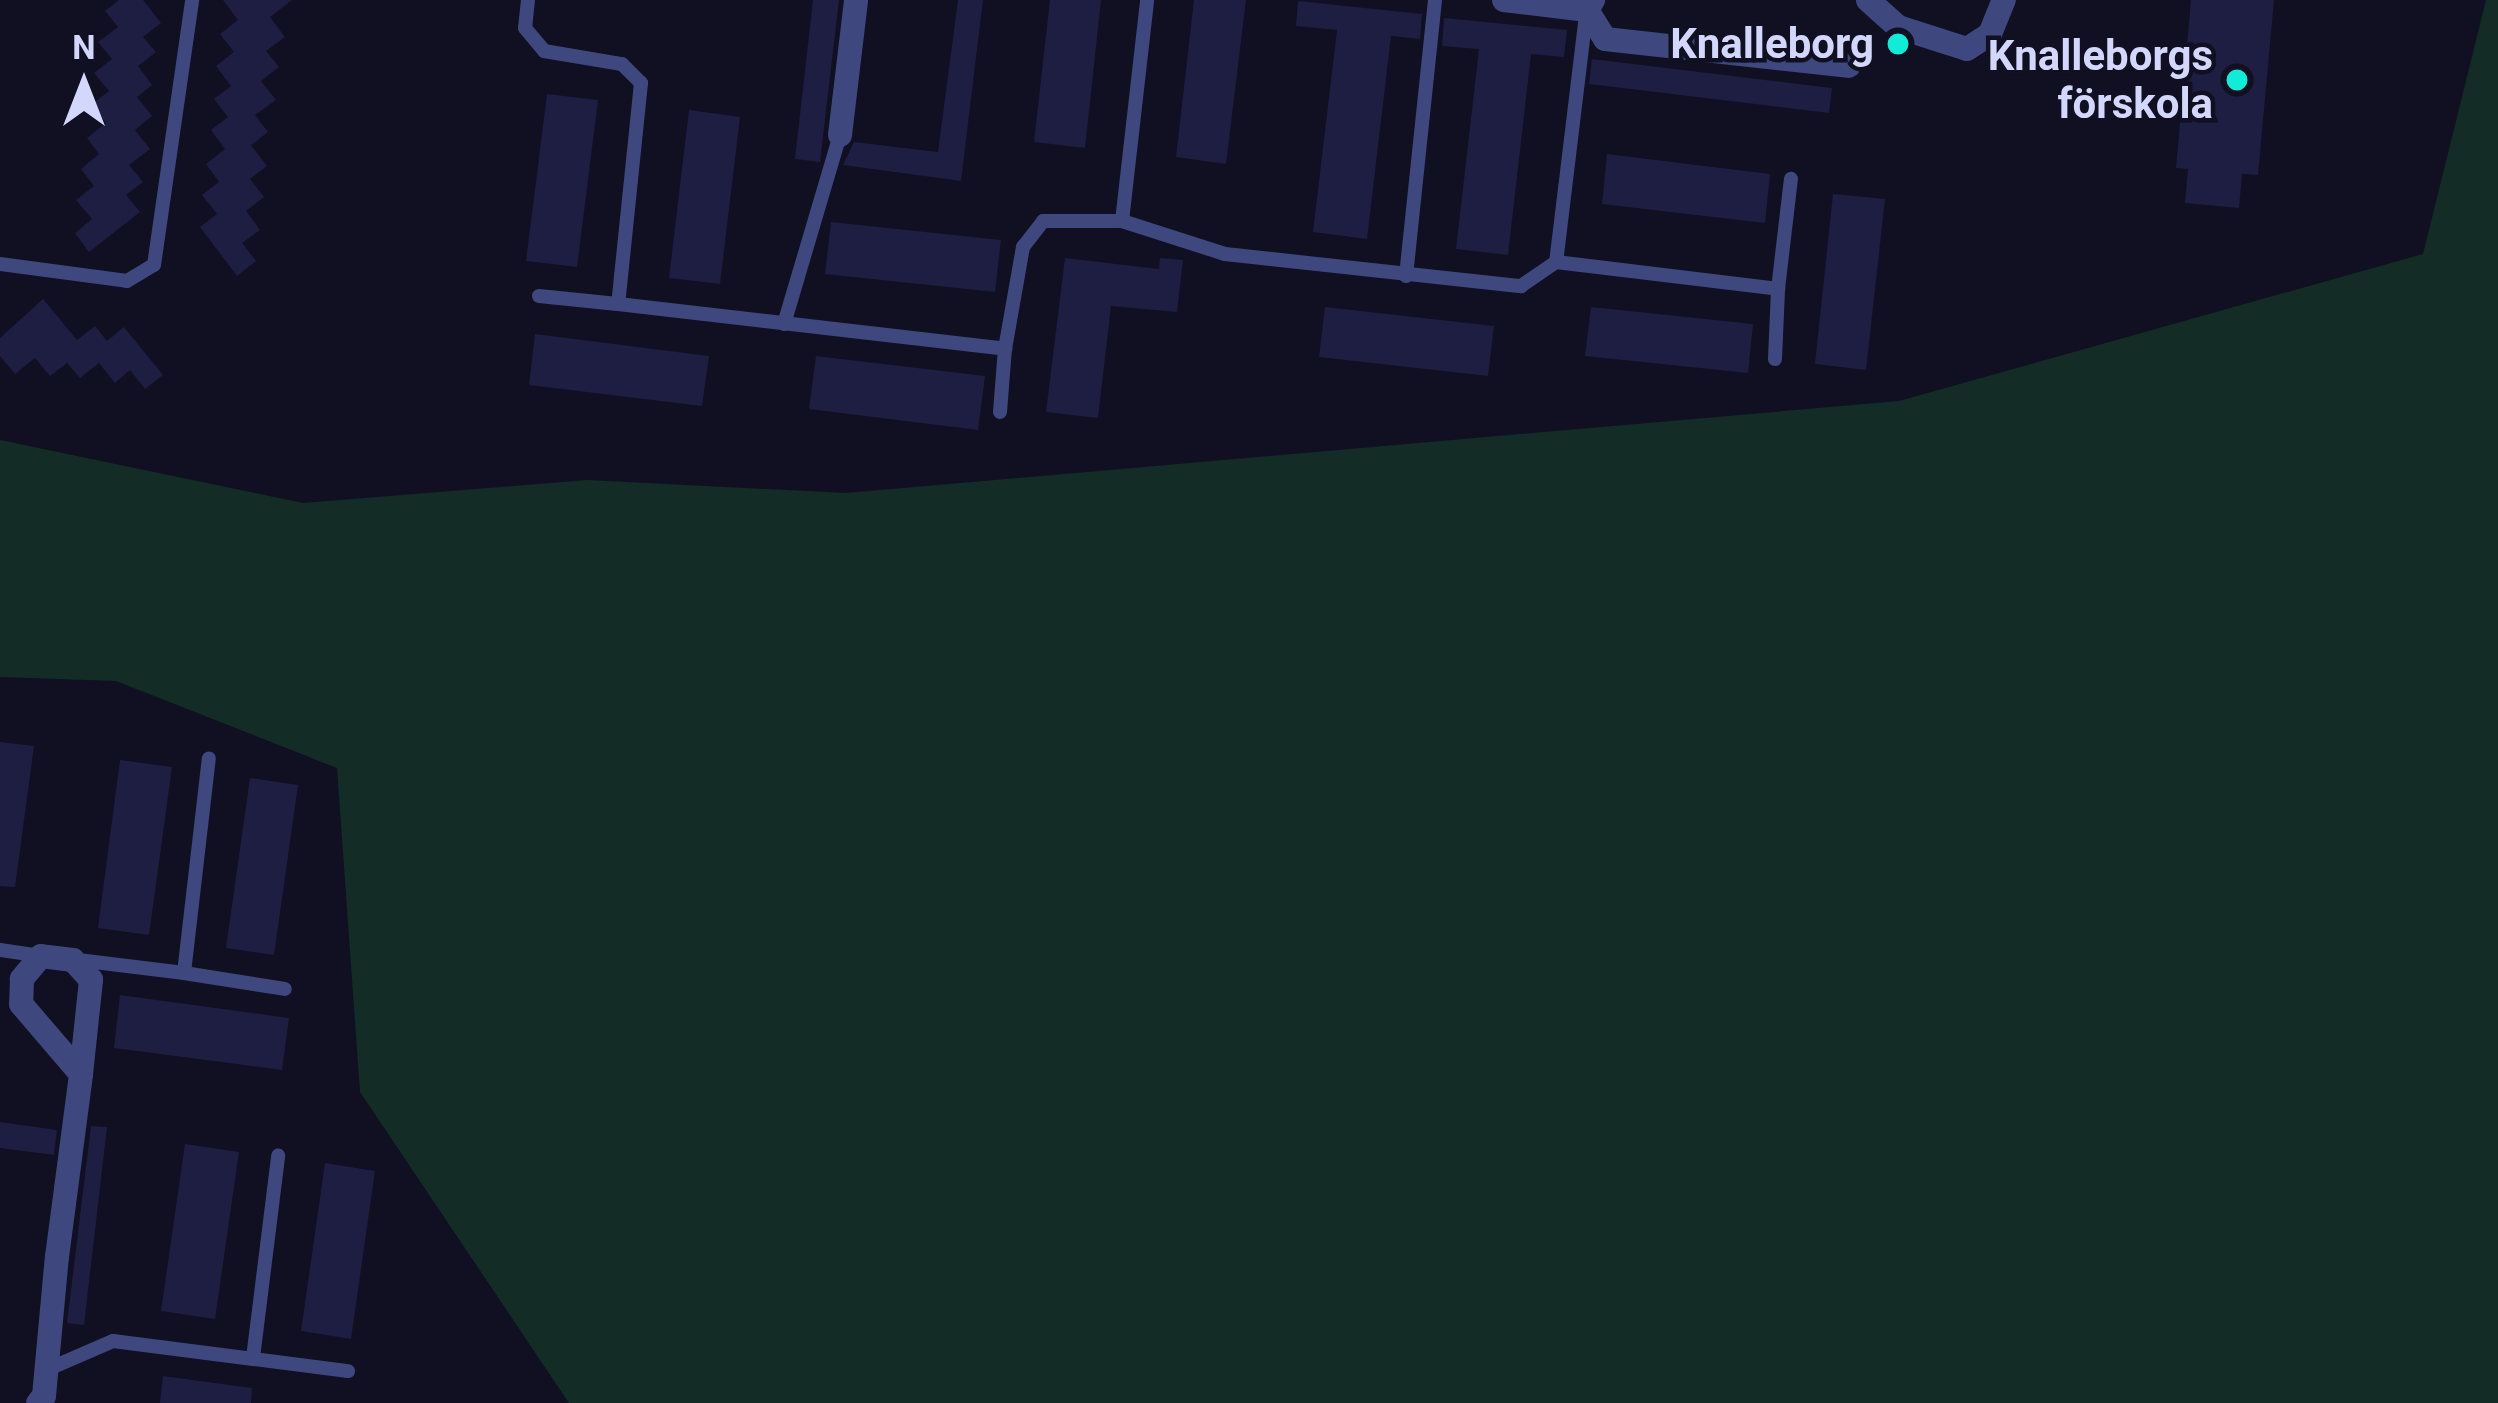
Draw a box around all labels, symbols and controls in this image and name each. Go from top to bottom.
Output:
place label: Knalleborg [1670,19,1874,69]
north arrow [24,24,144,144]
text: N [72,28,96,67]
marker: Knalleborg [1885,31,1911,57]
place label: Knalleborgs förskola [1988,31,2213,130]
marker: Knalleborgs förskola [2224,67,2250,93]

